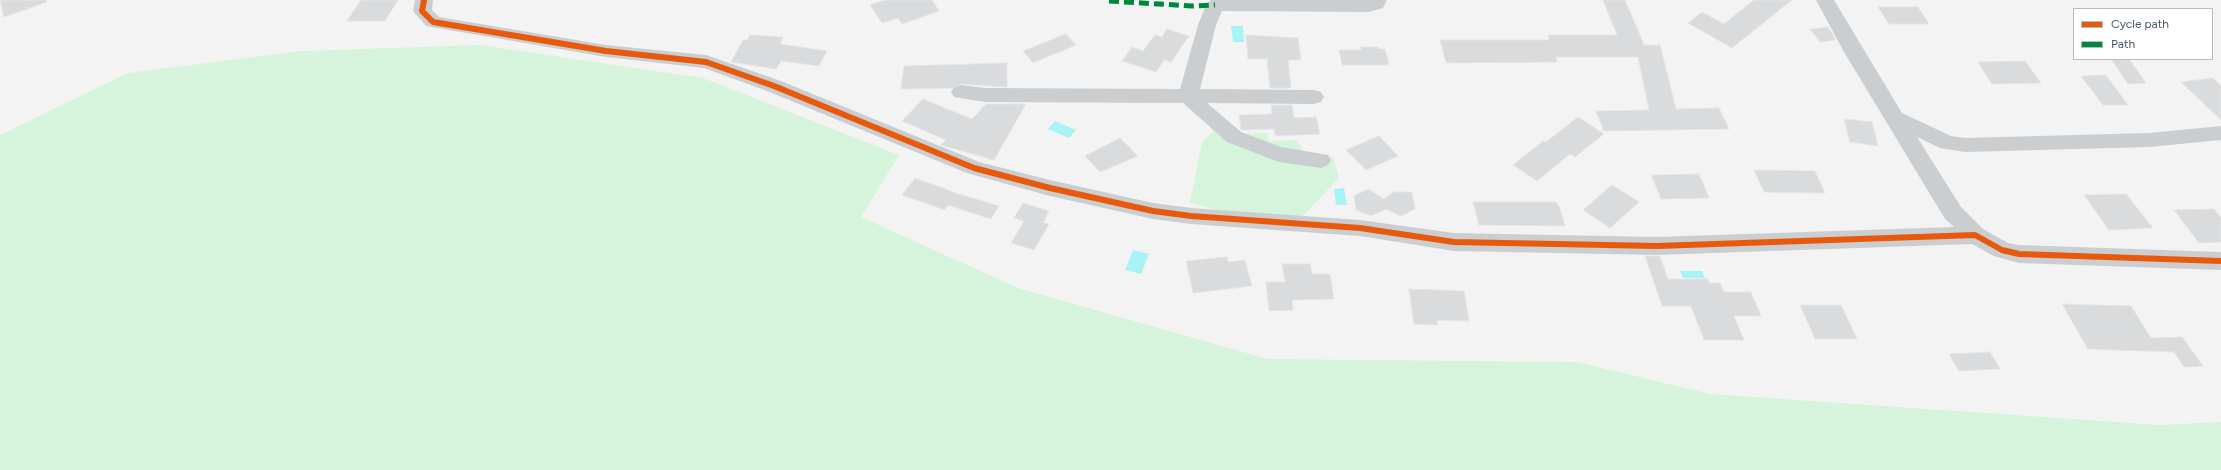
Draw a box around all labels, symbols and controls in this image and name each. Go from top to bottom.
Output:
legend [2073,8,2213,60]
text: Cycle path [2111,17,2169,31]
text: Path [2111,37,2135,51]

